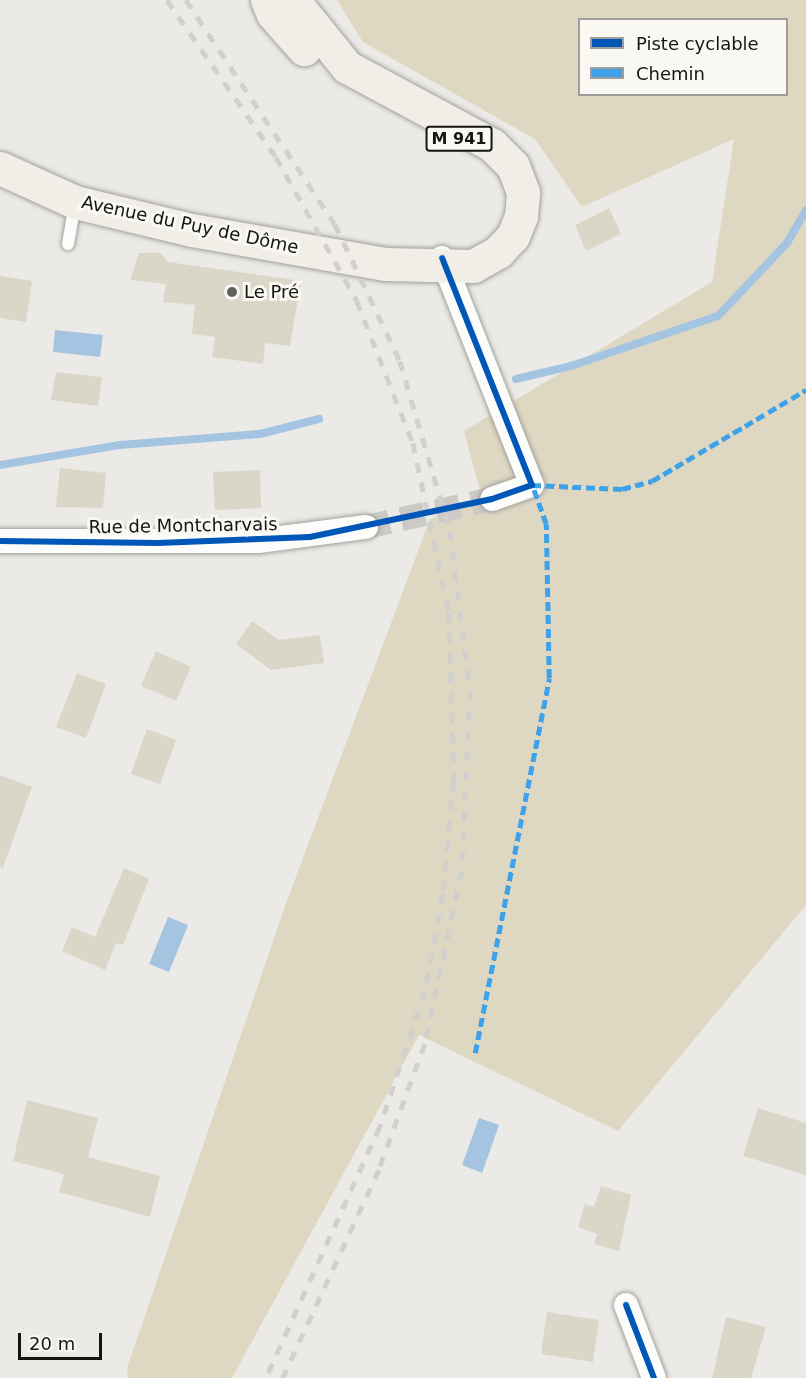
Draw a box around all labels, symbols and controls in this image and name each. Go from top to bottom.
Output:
legend [578,18,788,96]
text: Piste cyclable [636,33,759,54]
text: Chemin [636,63,705,84]
road number: M 941 [424,126,494,152]
street label: Avenue du Puy de Dôme [80,191,300,259]
place label: Le Pré [244,281,299,303]
marker: Le Pré [225,285,239,299]
street label: Rue de Montcharvais [88,514,278,538]
scale bar [21,1321,105,1359]
text: 20 m [29,1333,75,1354]

